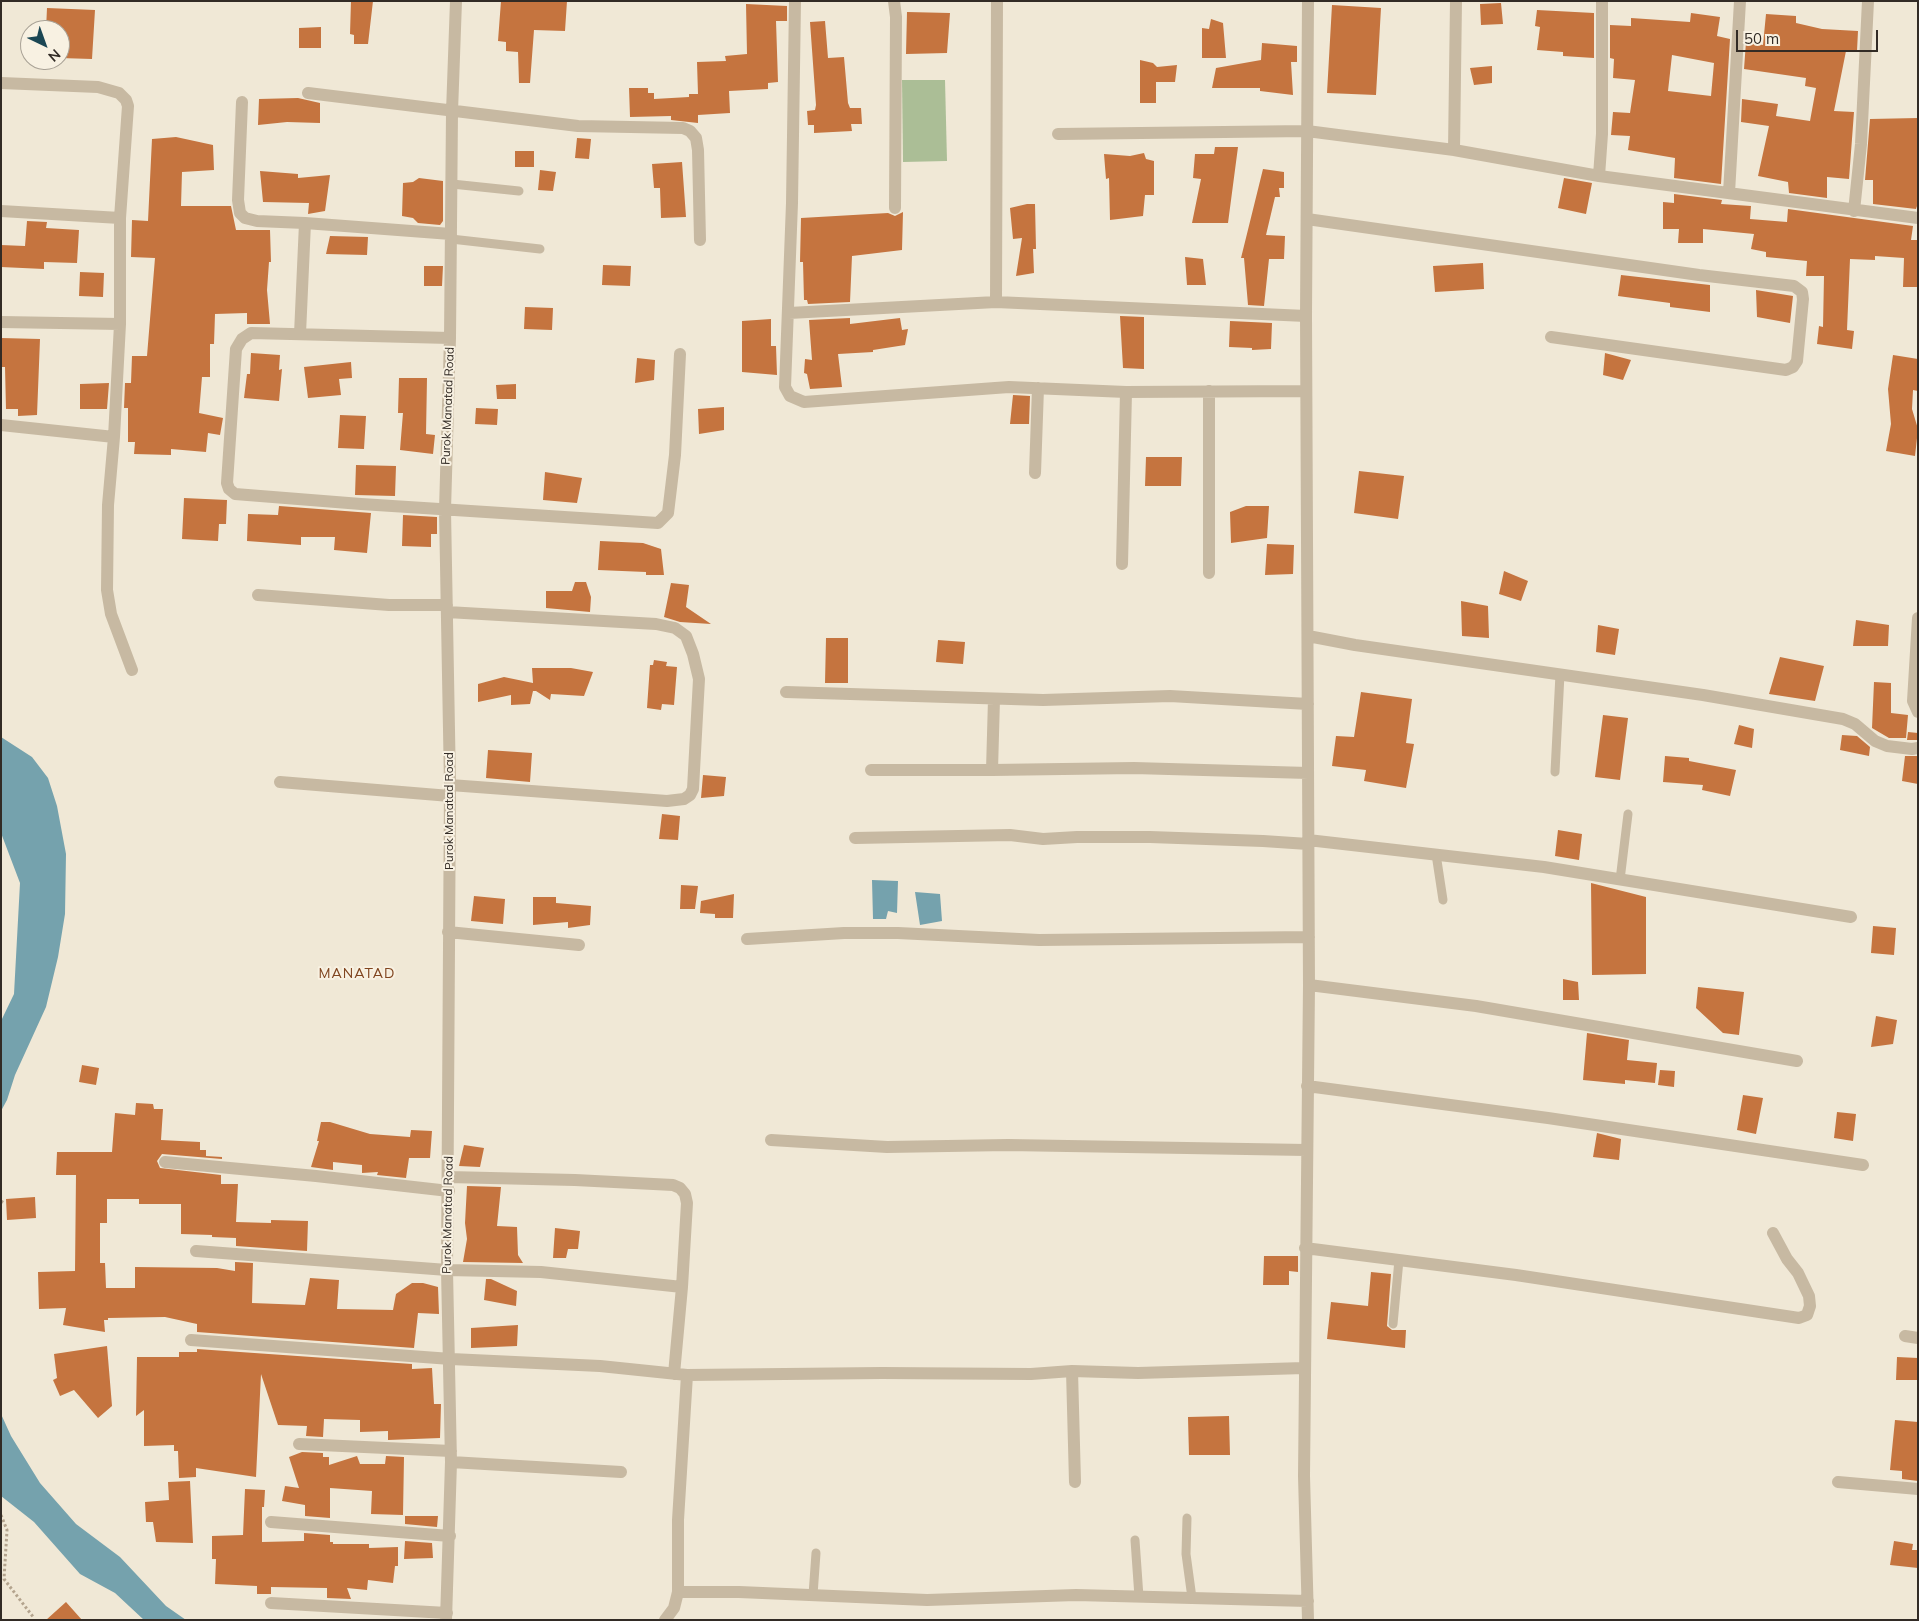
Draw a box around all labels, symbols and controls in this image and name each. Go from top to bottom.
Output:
north arrow [20,20,70,70]
scale bar [1739,20,1882,52]
text: 50 m [1744,29,1779,48]
text: N [44,45,64,66]
street label: Purok Manatad Road [439,347,457,465]
street label: Purok Manatad Road [442,752,456,870]
district label: MANATAD [318,966,396,982]
street label: Purok Manatad Road [440,1156,456,1274]

